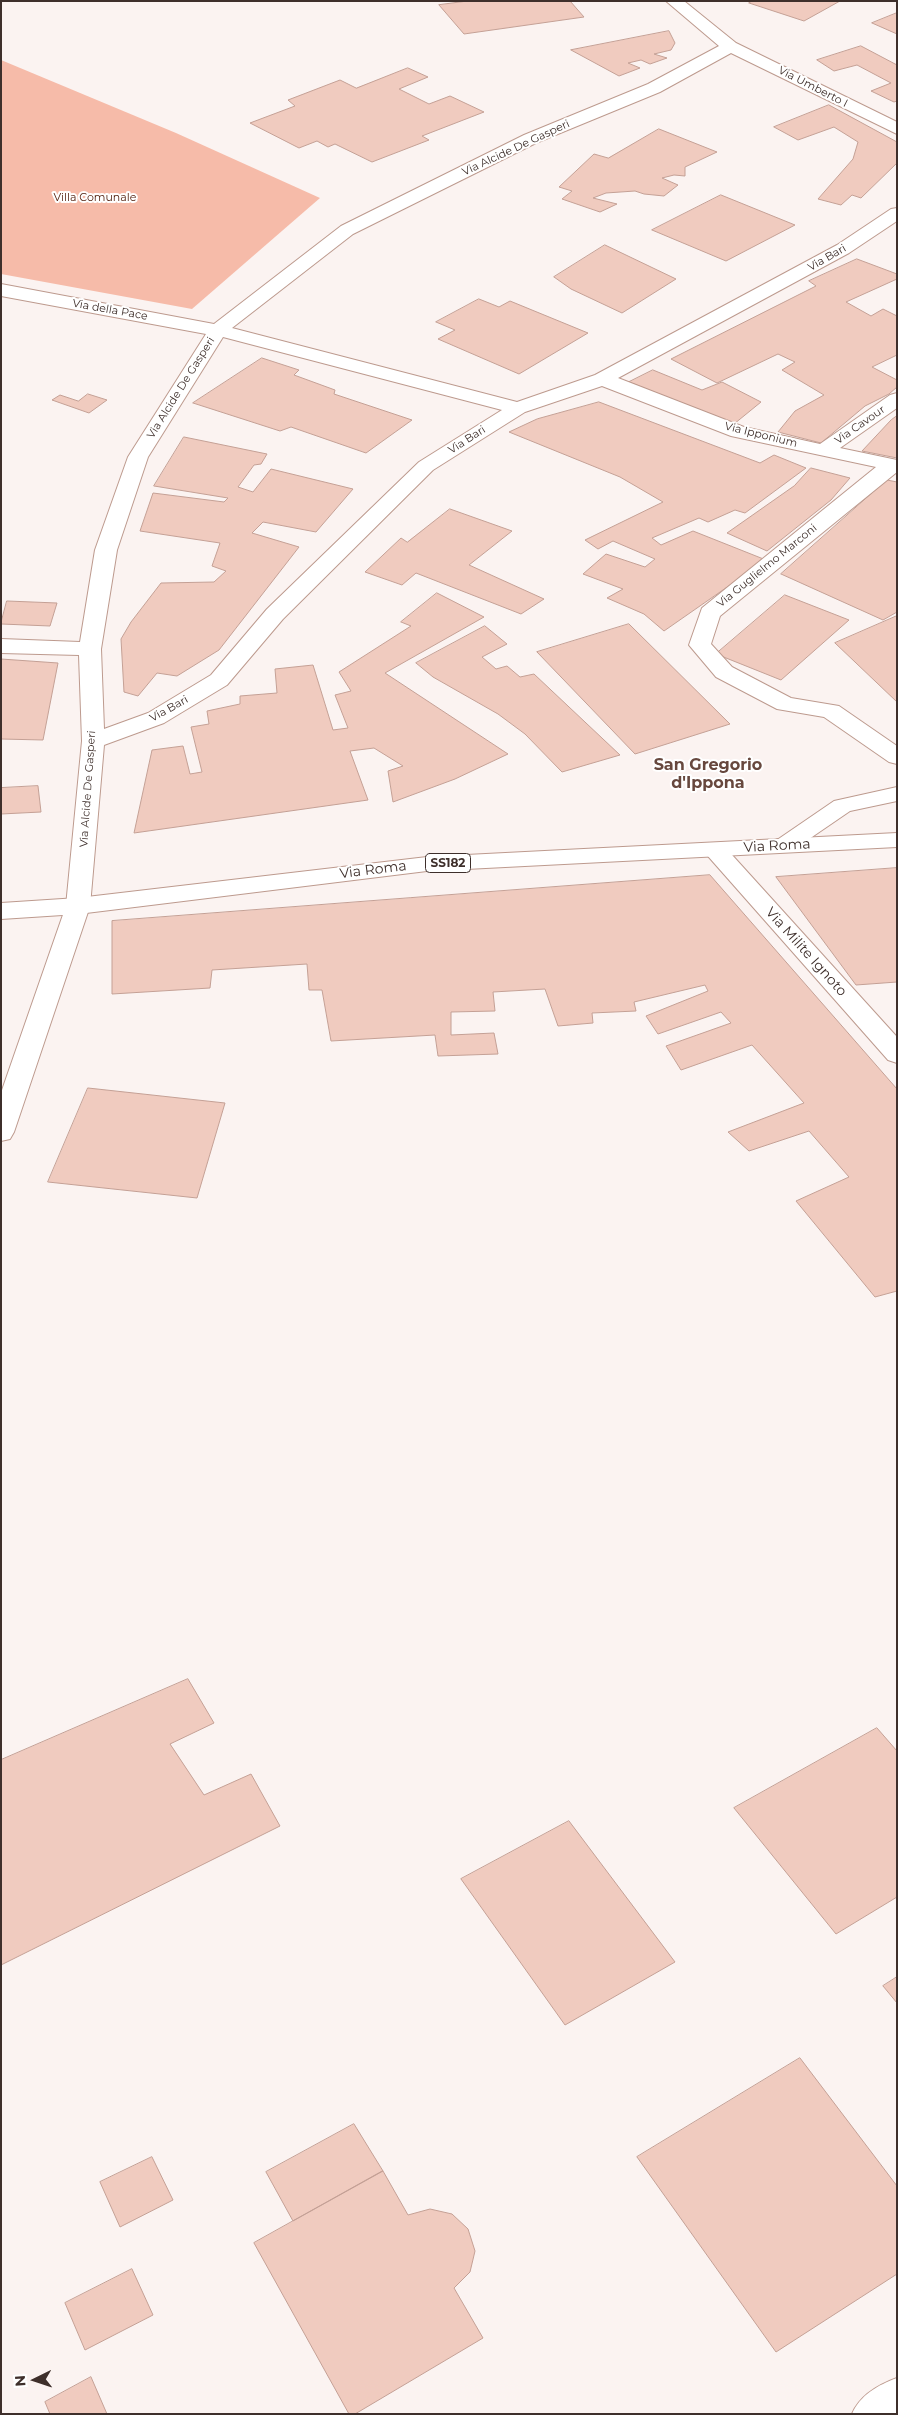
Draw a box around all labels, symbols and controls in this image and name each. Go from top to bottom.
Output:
street label: Via Umberto I [776,64,850,110]
street label: Via Alcide De Gasperi [460,117,572,179]
park label: Villa Comunale [54,191,136,205]
street label: Via Bari [806,242,848,274]
street label: Via della Pace [71,297,149,323]
street label: Via Alcide De Gasperi [144,335,218,441]
street label: Via Cavour [832,403,888,447]
street label: Via Ipponium [723,420,799,450]
street label: Via Bari [446,423,488,457]
street label: Via Guglielmo Marconi [714,522,820,610]
street label: Via Bari [147,693,191,725]
street label: Via Alcide De Gasperi [77,730,99,848]
district label: San Gregorio d'Ippona [654,755,762,793]
street label: Via Roma [743,836,811,856]
road number: SS182 [426,854,470,872]
street label: Via Roma [339,858,407,882]
street label: Via Milite Ignoto [762,904,850,1000]
north arrow [10,2355,60,2405]
text: N [11,2375,29,2387]

